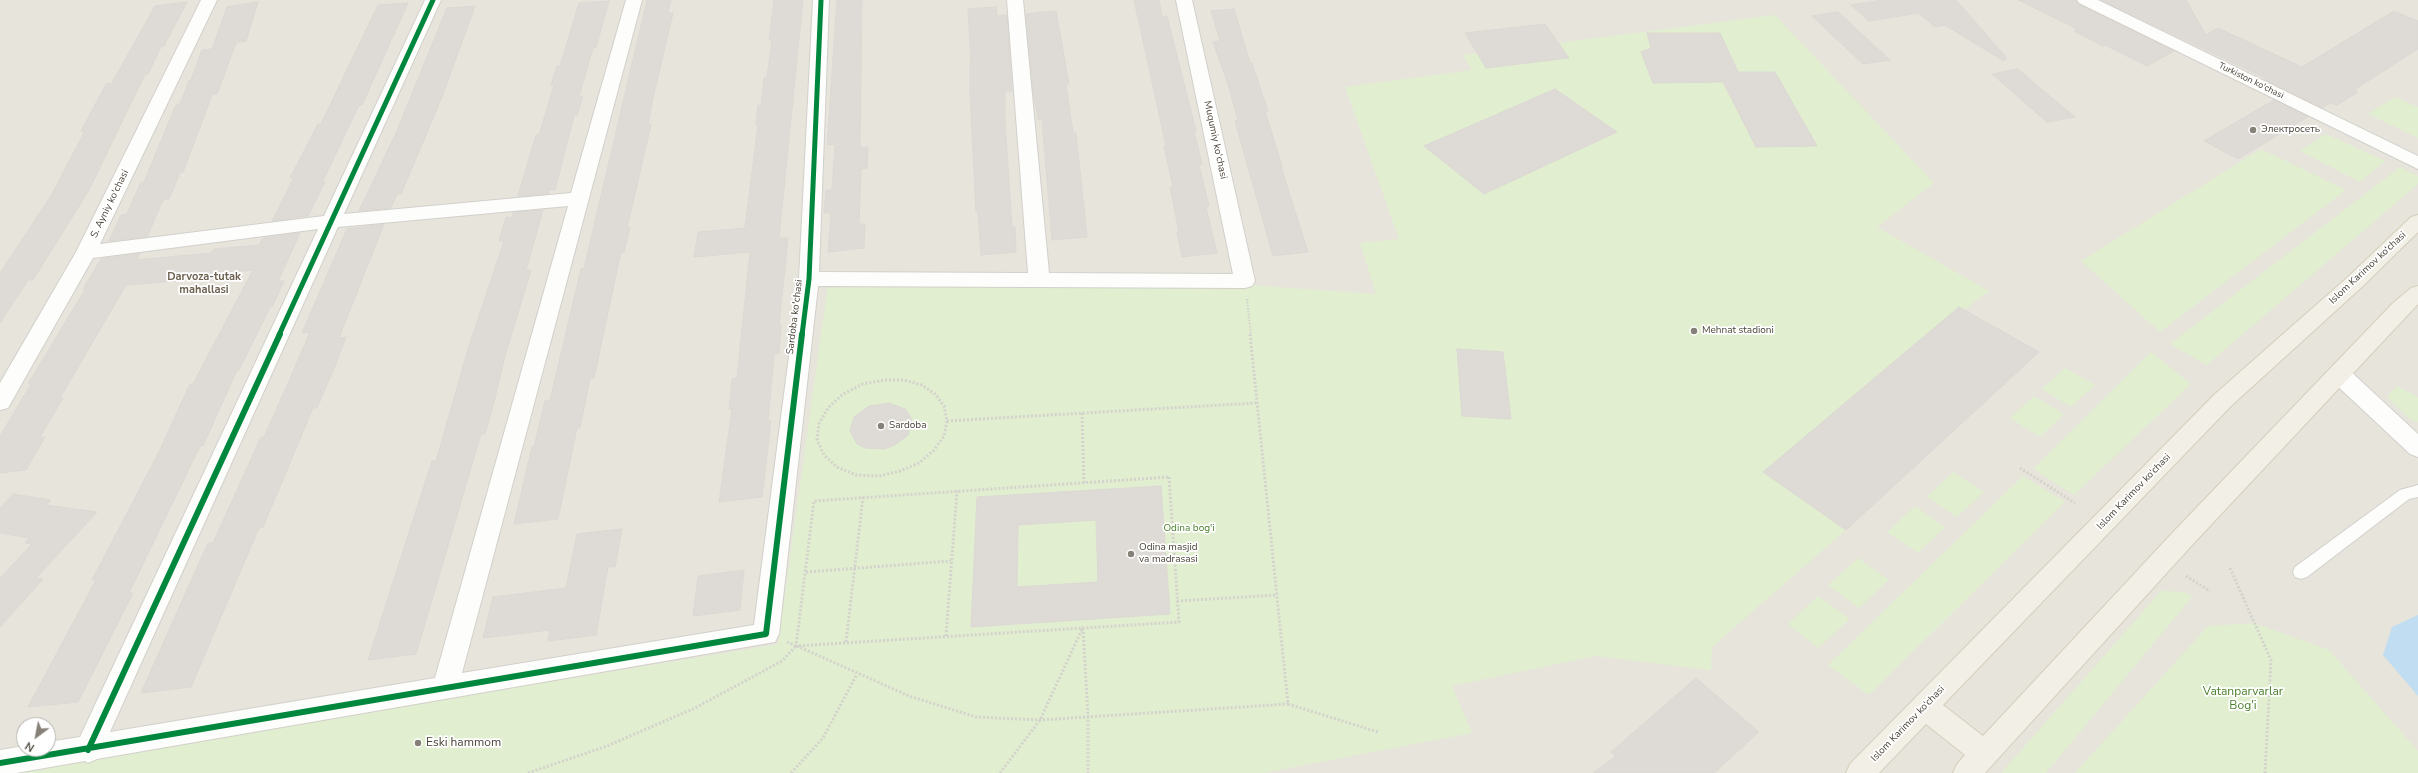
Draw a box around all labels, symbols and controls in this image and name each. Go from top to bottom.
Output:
street label: Turkiston ko'chasi [2217,61,2285,101]
street label: Muqumiy ko'chasi [1201,100,1229,180]
place label: Электросеть [2261,124,2320,136]
marker: Электросеть [2248,125,2258,135]
street label: S. Ayniy ko'chasi [88,168,132,240]
street label: Islom Karimov ko‘chasi [2327,229,2409,307]
district label: Darvoza-tutak mahallasi [167,270,241,296]
street label: Sardoba ko'chasi [784,279,806,355]
place label: Mehnat stadioni [1702,325,1774,337]
marker: Mehnat stadioni [1689,326,1699,336]
place label: Sardoba [889,420,926,432]
marker: Sardoba [876,421,886,431]
street label: Islom Karimov ko‘chasi [2095,452,2173,532]
park label: Odina bog'i [1163,523,1215,535]
place label: Odina masjid va madrasasi [1139,542,1198,566]
marker: Odina masjid va madrasasi [1126,549,1136,559]
street label: Islom Karimov ko‘chasi [1869,684,1947,764]
park label: Vatanparvarlar Bog'i [2203,685,2283,713]
north arrow [16,717,56,757]
place label: Eski hammom [426,736,501,750]
text: N [22,738,37,755]
marker: Eski hammom [413,738,423,748]

